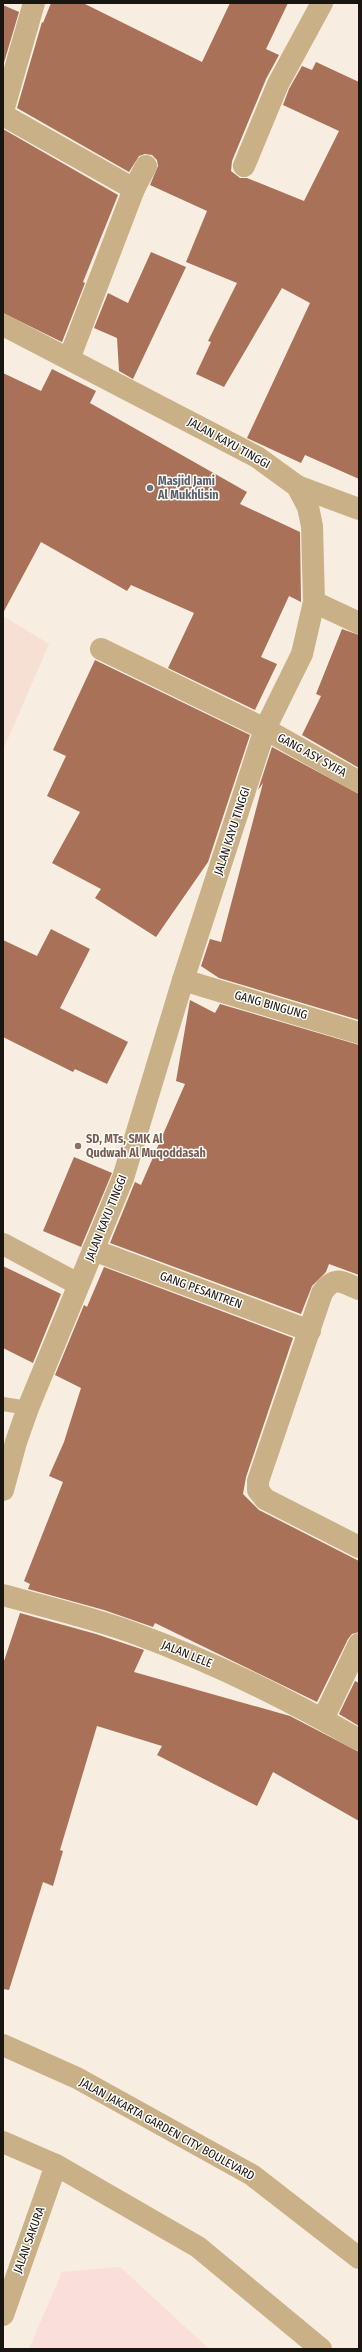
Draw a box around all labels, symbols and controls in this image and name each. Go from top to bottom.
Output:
street label: JALAN KAYU TINGGI [185,415,273,471]
place label: Masjid Jami Al Mukhlisin [157,474,219,502]
marker: Masjid Jami Al Mukhlisin [145,483,155,493]
street label: GANG ASY SYIFA [275,730,350,780]
street label: JALAN KAYU TINGGI [211,785,253,877]
street label: GANG BINGUNG [233,988,309,1022]
place label: SD, MTs, SMK Al Qudwah Al Muqoddasah [86,1132,206,1160]
marker: SD, MTs, SMK Al Qudwah Al Muqoddasah [73,1141,83,1151]
street label: JALAN KAYU TINGGI [82,1173,130,1263]
street label: GANG PESANTREN [158,1269,244,1311]
street label: JALAN LELE [160,1638,215,1671]
street label: JALAN JAKARTA GARDEN CITY BOULEVARD [77,2075,257,2183]
street label: JALAN SAKURA [11,2204,48,2275]

